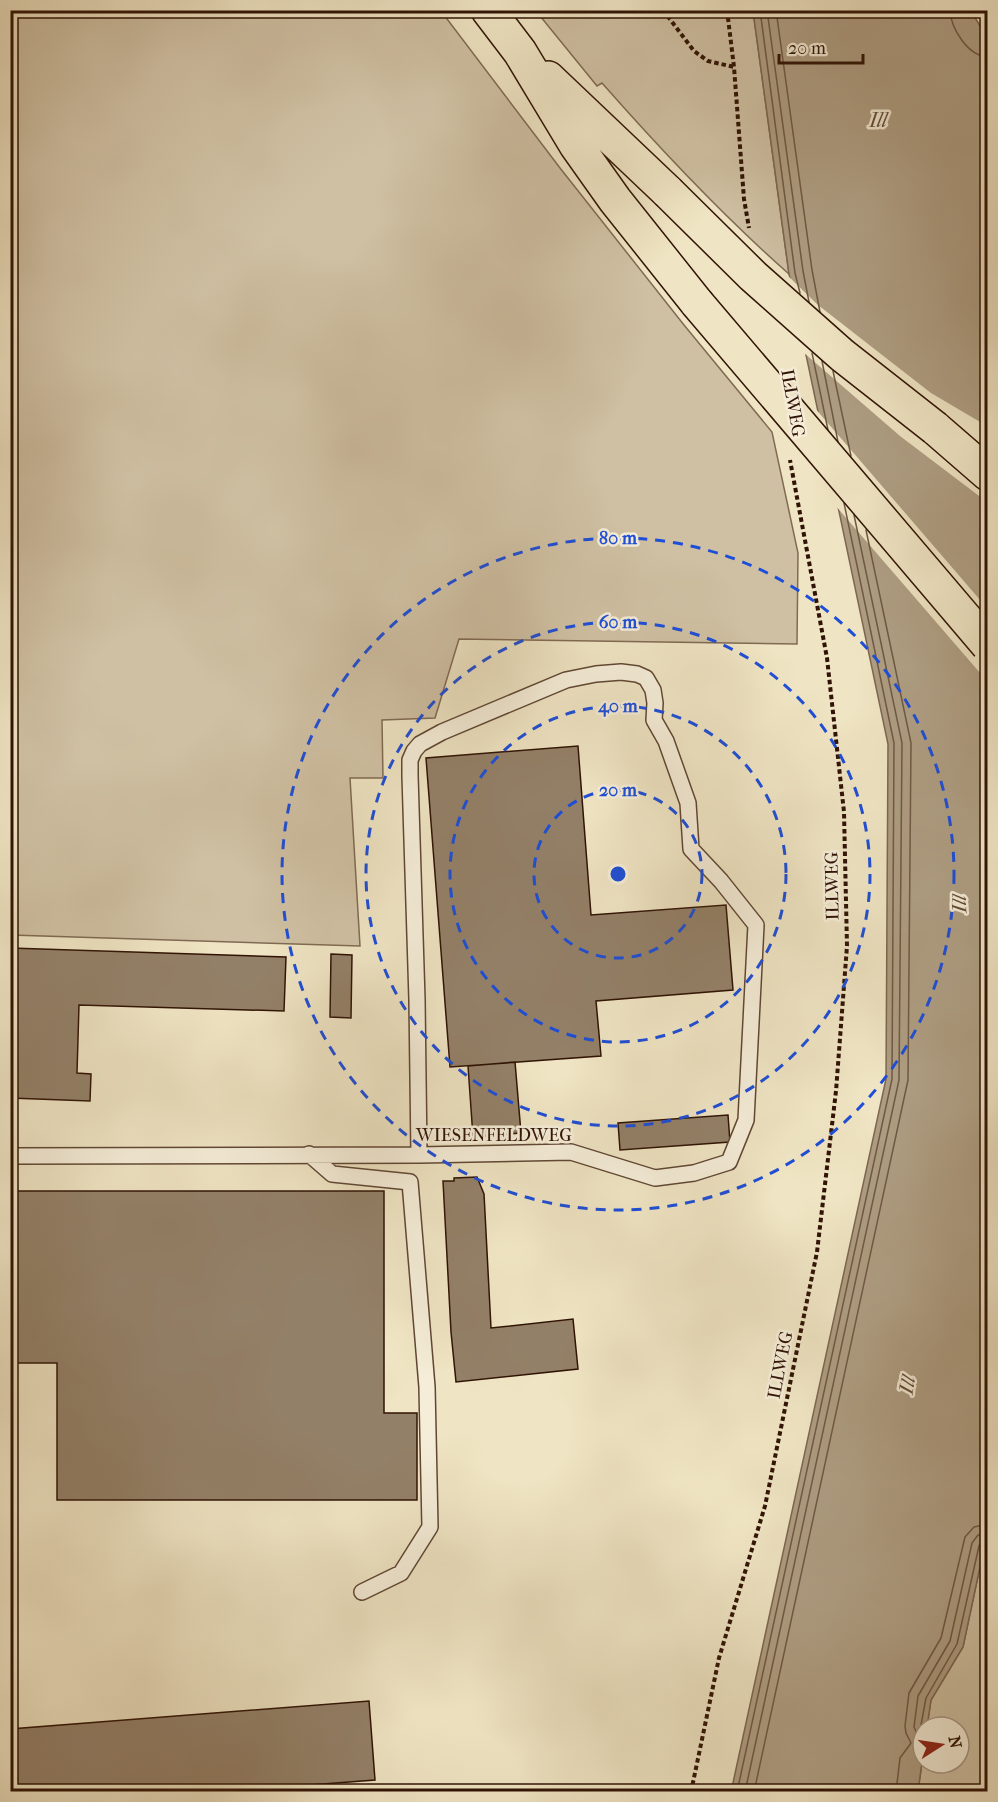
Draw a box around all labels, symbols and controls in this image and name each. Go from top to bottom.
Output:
scale bar [779,27,863,65]
text: 20 m [788,38,826,59]
water label: Ill [868,109,889,132]
street label: ILLWEG [776,367,809,439]
text: 80 m [599,528,638,549]
text: 60 m [599,612,638,633]
text: 40 m [597,696,639,717]
text: 20 m [599,780,638,801]
street label: ILLWEG [821,851,844,920]
centre of rings [608,864,628,884]
water label: Ill [948,893,971,914]
street label: WIESENFELDWEG [415,1125,572,1146]
street label: ILLWEG [764,1329,797,1401]
water label: Ill [894,1372,921,1397]
north arrow [911,1715,971,1775]
text: N [945,1734,966,1751]

